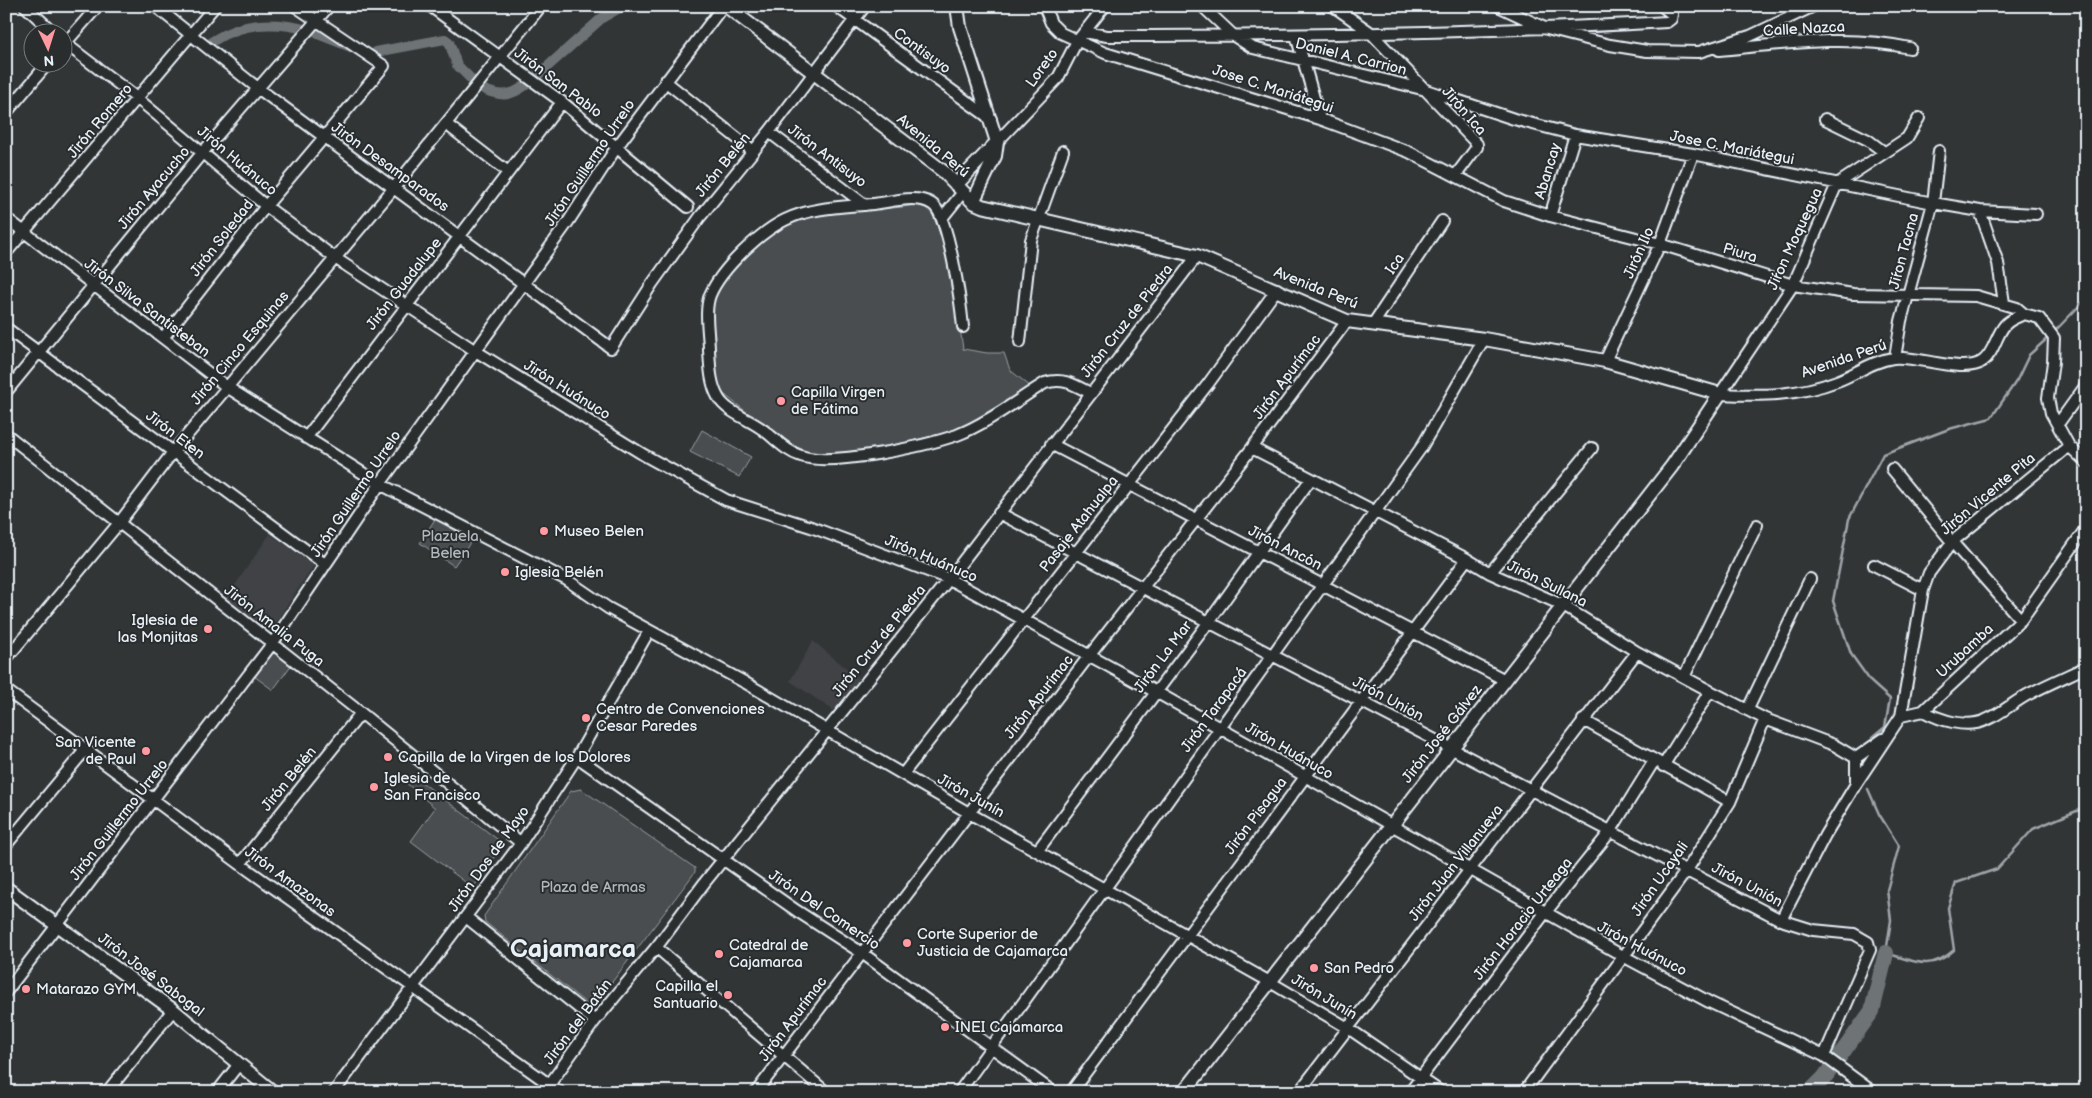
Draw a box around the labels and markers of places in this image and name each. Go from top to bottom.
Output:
place label: Capilla Virgen de Fátima [791,383,885,419]
marker: Capilla Virgen de Fátima [775,395,787,407]
place label: Museo Belen [554,522,644,541]
marker: Museo Belen [538,525,550,537]
place label: Iglesia Belén [515,563,604,582]
marker: Iglesia Belén [499,566,511,578]
place label: Iglesia de las Monjitas [118,611,199,647]
marker: Iglesia de las Monjitas [202,623,214,635]
place label: Centro de Convenciones Cesar Paredes [596,700,765,736]
marker: Centro de Convenciones Cesar Paredes [580,712,592,724]
place label: San Vicente de Paul [55,733,136,769]
marker: San Vicente de Paul [140,745,152,757]
place label: Capilla de la Virgen de los Dolores [398,748,631,767]
marker: Capilla de la Virgen de los Dolores [382,751,394,763]
place label: Iglesia de San Francisco [384,769,481,805]
marker: Iglesia de San Francisco [368,781,380,793]
place label: Corte Superior de Justicia de Cajamarca [917,925,1068,961]
place label: Catedral de Cajamarca [729,936,808,972]
marker: Corte Superior de Justicia de Cajamarca [901,937,913,949]
marker: Catedral de Cajamarca [713,948,725,960]
place label: San Pedro [1324,959,1394,978]
marker: San Pedro [1308,962,1320,974]
place label: Capilla el Santuario [653,977,718,1013]
place label: Matarazo GYM [36,980,136,999]
marker: Matarazo GYM [20,983,32,995]
marker: Capilla el Santuario [722,989,734,1001]
place label: INEI Cajamarca [955,1018,1063,1037]
marker: INEI Cajamarca [939,1021,951,1033]

